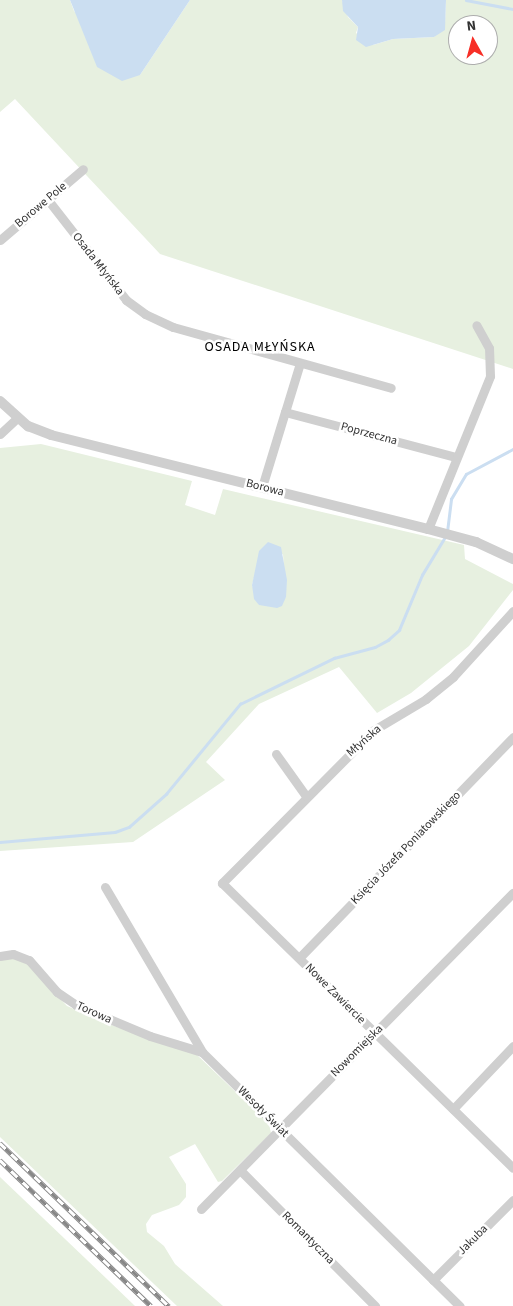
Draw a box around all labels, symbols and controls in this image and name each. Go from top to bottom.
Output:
north arrow [448,15,498,65]
text: N [465,16,477,37]
street label: Borowe Pole [12,179,70,231]
street label: Osada Młyńska [69,230,127,298]
district label: OSADA MŁYŃSKA [203,339,317,355]
street label: Poprzeczna [339,420,399,448]
street label: Borowa [245,476,285,500]
street label: Młyńska [344,722,384,760]
street label: Księcia Józefa Poniatowskiego [348,788,464,908]
street label: Nowe Zawiercie [302,961,368,1027]
street label: Torowa [74,999,114,1027]
street label: Nowomiejska [328,1022,386,1080]
street label: Wesoły Świat [234,1083,292,1141]
street label: Romantyczna [279,1209,337,1267]
street label: Jakuba [455,1222,491,1258]

